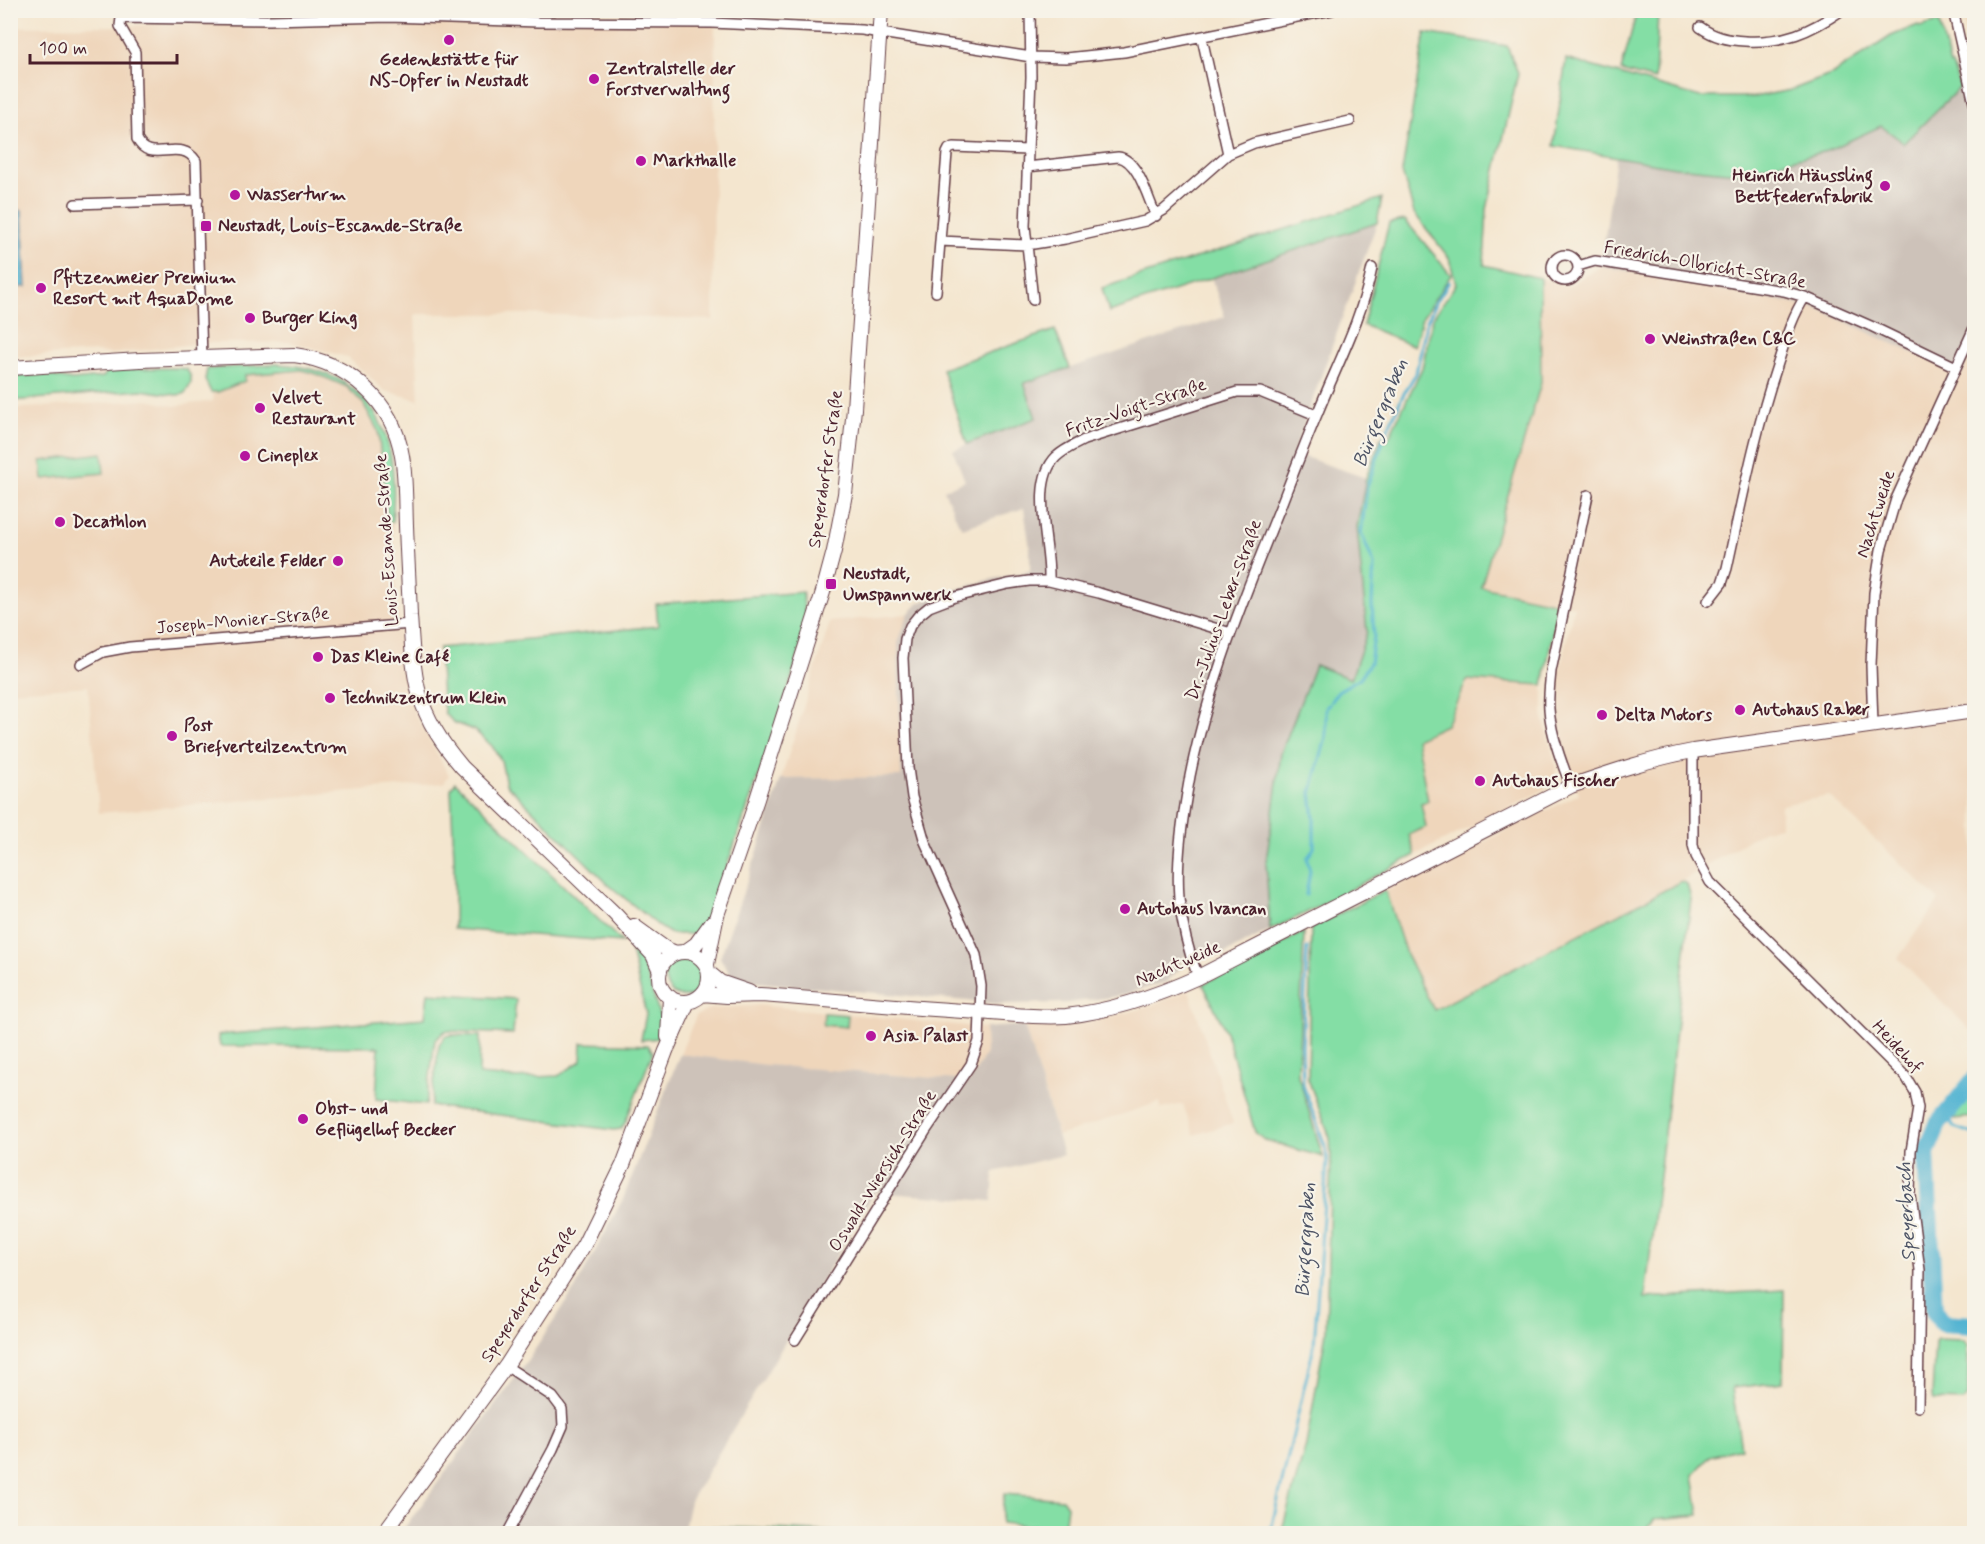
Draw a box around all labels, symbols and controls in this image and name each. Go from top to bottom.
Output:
scale bar [30,27,177,65]
marker: Gedenkstätte für NS-Opfer in Neustadt [442,33,456,47]
text: 100 m [39,37,87,61]
place label: Gedenkstätte für NS-Opfer in Neustadt [370,48,529,93]
place label: Zentralstelle der Forstverwaltung [606,57,736,104]
marker: Zentralstelle der Forstverwaltung [587,72,601,86]
place label: Markthalle [653,149,736,173]
marker: Markthalle [634,154,648,168]
place label: Heinrich Häussling Bettfedernfabrik [1732,164,1874,209]
marker: Heinrich Häussling Bettfedernfabrik [1878,179,1892,193]
place label: Wasserturm [246,183,346,207]
marker: Wasserturm [228,188,242,202]
place label: Neustadt, Louis-Escande-Straße [218,214,463,238]
marker: Neustadt, Louis-Escande-Straße [199,219,213,233]
street label: Friedrich-Olbricht-Straße [1602,235,1808,295]
place label: Pfitzenmeier Premium Resort mit AquaDome [53,266,236,311]
marker: Pfitzenmeier Premium Resort mit AquaDome [34,281,48,295]
place label: Burger King [262,306,357,332]
marker: Burger King [243,311,257,325]
place label: Weinstraßen C&C [1661,327,1796,351]
marker: Weinstraßen C&C [1643,332,1657,346]
water label: Bürgergraben [1347,355,1417,472]
street label: Fritz-Voigt-Straße [1062,373,1210,445]
place label: Velvet Restaurant [272,386,356,431]
street label: Speyerdorfer Straße [803,388,849,550]
marker: Velvet Restaurant [253,401,267,415]
place label: Cineplex [257,444,318,468]
marker: Cineplex [238,449,252,463]
street label: Louis-Escande-Straße [369,453,405,627]
street label: Nachtweide [1851,467,1901,561]
place label: Decathlon [72,510,147,534]
marker: Decathlon [53,515,67,529]
street label: Dr.-Julius-Leber-Straße [1180,516,1268,704]
place label: Autoteile Felder [209,549,327,573]
marker: Autoteile Felder [331,554,345,568]
place label: Neustadt, Umspannwerk [843,562,953,607]
marker: Neustadt, Umspannwerk [824,577,838,591]
street label: Joseph-Monier-Straße [156,601,331,641]
place label: Das Kleine Café [330,645,449,669]
marker: Das Kleine Café [311,650,325,664]
place label: Technikzentrum Klein [342,686,506,710]
marker: Technikzentrum Klein [323,691,337,705]
place label: Autohaus Raber [1752,698,1870,722]
place label: Delta Motors [1614,703,1712,727]
marker: Autohaus Raber [1733,703,1747,717]
marker: Delta Motors [1595,708,1609,722]
place label: Post Briefverteilzentrum [184,714,348,759]
marker: Post Briefverteilzentrum [165,729,179,743]
place label: Autohaus Fischer [1492,769,1619,793]
marker: Autohaus Fischer [1473,774,1487,788]
place label: Autohaus Ivancan [1137,897,1266,921]
marker: Autohaus Ivancan [1118,902,1132,916]
street label: Nachtweide [1132,935,1225,993]
street label: Heidehof [1866,1015,1928,1079]
place label: Asia Palast [883,1024,969,1048]
marker: Asia Palast [864,1029,878,1043]
street label: Oswald-Wiersich-Straße [823,1085,943,1256]
place label: Obst- und Geflügelhof Becker [315,1097,456,1142]
marker: Obst- und Geflügelhof Becker [296,1112,310,1126]
water label: Speyerbach [1891,1161,1923,1263]
water label: Bürgergraben [1290,1182,1324,1298]
street label: Speyerdorfer Straße [476,1220,583,1367]

